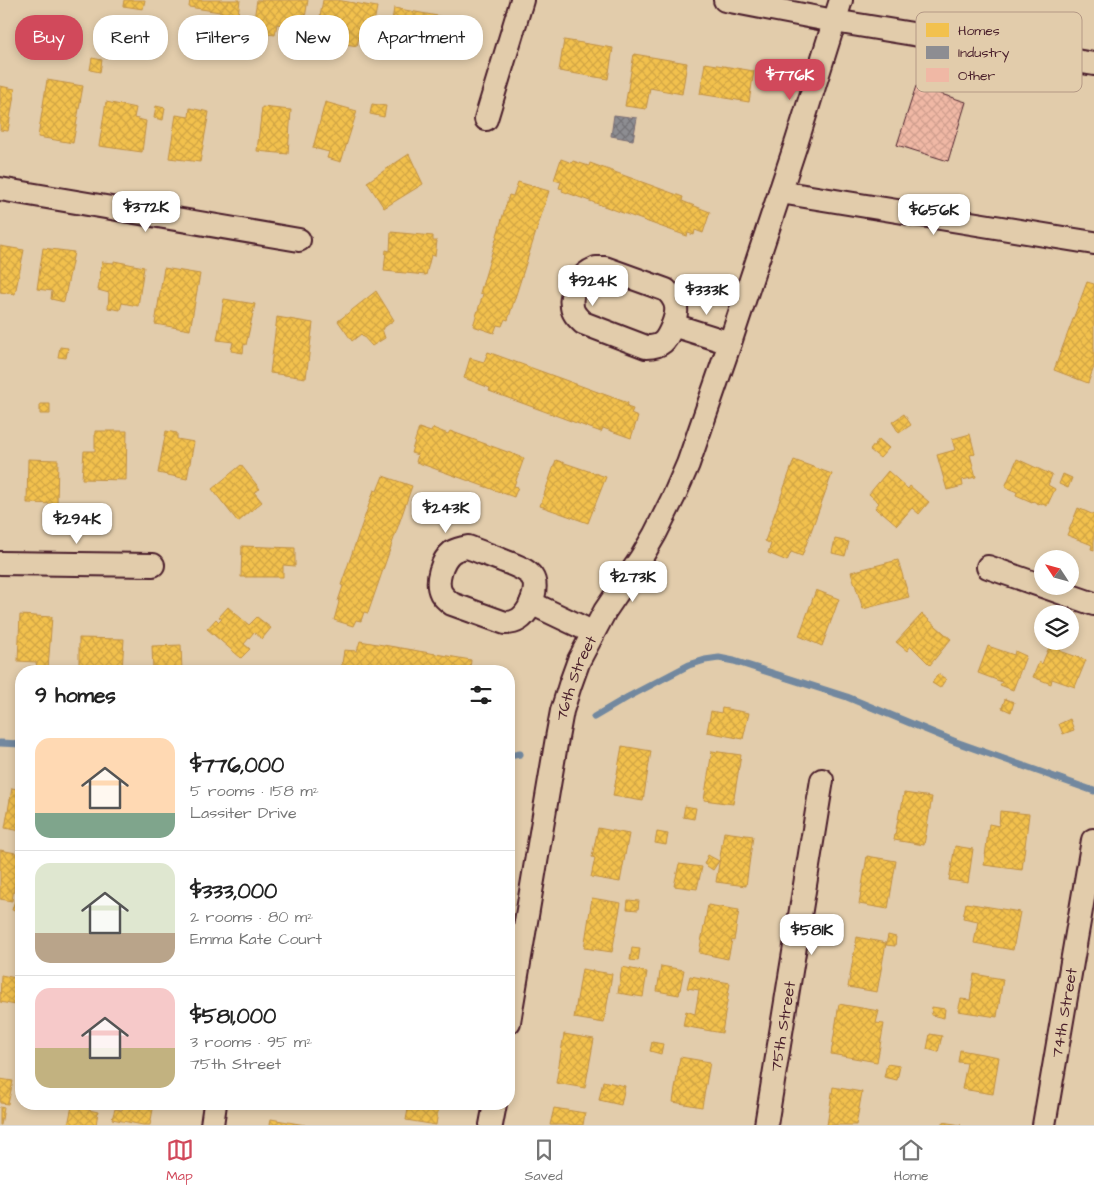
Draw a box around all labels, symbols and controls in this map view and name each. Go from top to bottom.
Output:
legend [916,12,1082,92]
chip: Buy [15,15,83,60]
chip: Rent [93,15,168,60]
chip: Filters [178,15,268,60]
chip: New [278,15,349,60]
chip: Apartment [359,15,483,60]
text: Homes [958,21,1000,41]
text: Industry [958,43,1010,63]
pin: $776K [755,58,825,101]
text: $776K [766,64,814,86]
text: Other [958,66,996,86]
pin: $372K [111,190,181,233]
pin: $656K [899,194,969,236]
text: $372K [123,196,169,218]
text: $656K [909,199,959,221]
pin: $924K [558,264,628,307]
text: $924K [569,270,617,292]
pin: $333K [672,274,742,316]
text: $333K [685,279,729,301]
pin: $243K [411,492,481,534]
text: $243K [423,497,469,519]
pin: $294K [42,502,112,545]
text: $294K [53,508,101,530]
north arrow [1034,550,1079,595]
map controls [1034,550,1079,650]
pin: $273K [598,560,668,603]
text: $273K [610,566,656,588]
button: layers [1034,605,1079,650]
street label: 76th Street [550,631,602,723]
text: 9 homes [35,681,116,710]
icon: filters [467,681,495,709]
text: $776,000 [190,751,284,780]
icon: home [75,758,135,818]
text: 5 rooms · 158 m² [190,780,319,802]
text: Lassiter Drive [190,802,297,824]
text: $333,000 [190,877,277,906]
icon: home [75,883,135,943]
text: 2 rooms · 80 m² [190,906,313,928]
pin: $581K [777,914,847,956]
text: $581K [791,919,833,941]
text: Emma Kate Court [190,928,322,950]
street label: 74th Street [1046,966,1083,1059]
street label: 75th Street [765,979,801,1073]
text: $581,000 [190,1002,276,1031]
icon: home [75,1008,135,1068]
text: 3 rooms · 95 m² [190,1031,312,1053]
text: 75th Street [190,1053,281,1075]
tab: Map [166,1136,194,1186]
tab: Saved [525,1136,563,1186]
tab: Home [894,1136,928,1186]

